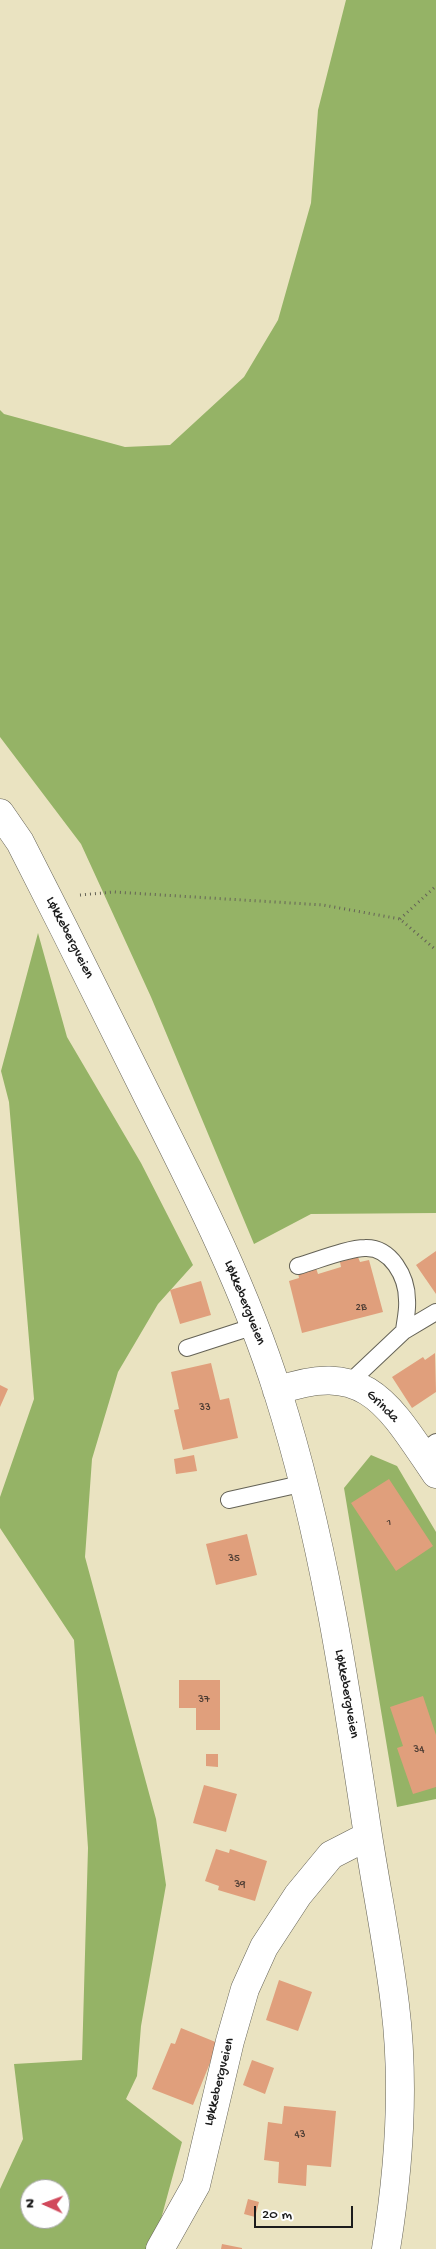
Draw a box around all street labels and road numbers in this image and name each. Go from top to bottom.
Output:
street label: Løkkebergveien [41,894,97,982]
street label: Løkkebergveien [219,1258,269,1348]
street label: Grinda [362,1387,402,1427]
street label: Løkkebergveien [330,1648,362,1740]
street label: Løkkebergveien [201,2036,239,2128]

